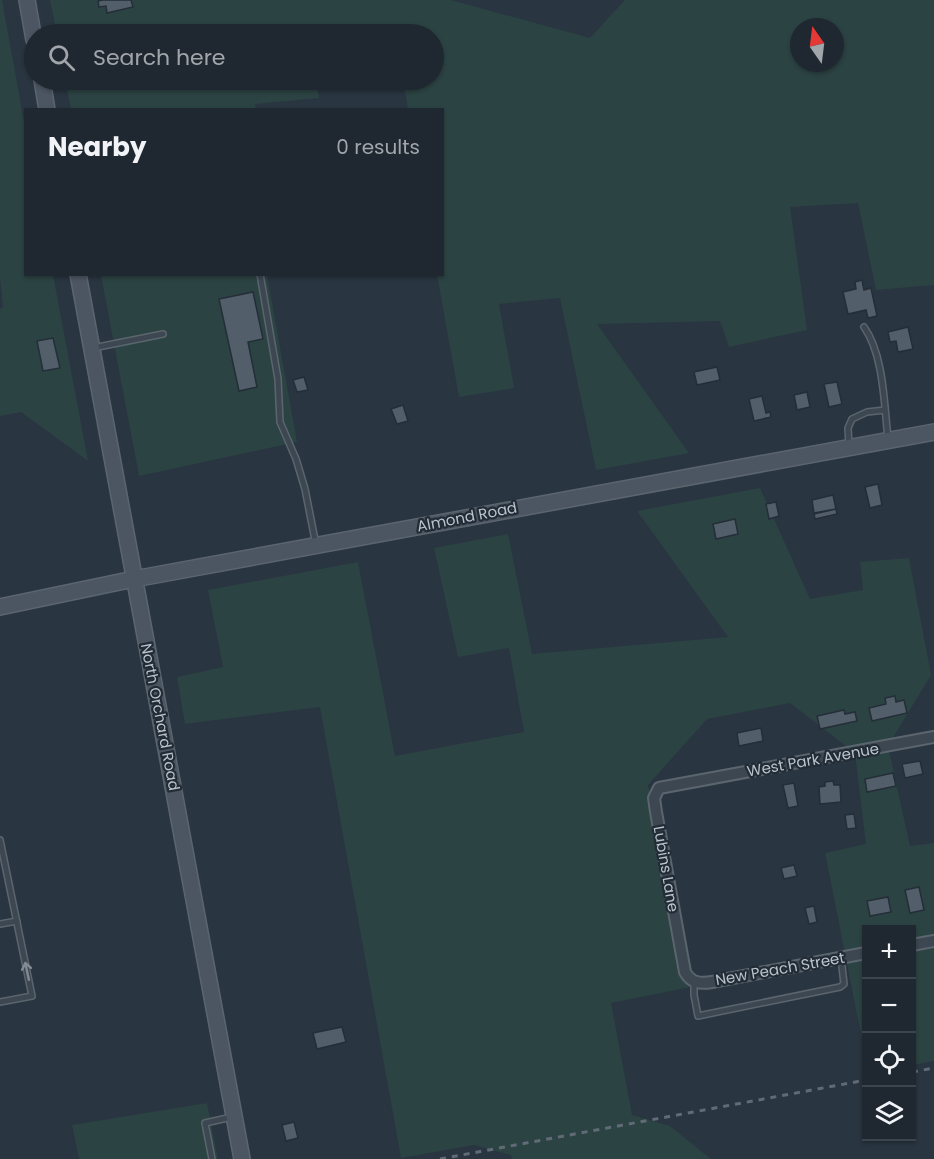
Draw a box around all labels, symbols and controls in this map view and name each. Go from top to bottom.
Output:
north arrow [790,18,844,72]
search box [24,24,444,90]
icon: search [45,41,78,74]
text: Search here [93,42,226,73]
text: Nearby [48,129,146,165]
text: 0 results [336,133,420,161]
street label: Almond Road [415,497,519,537]
street label: North Orchard Road [136,641,185,792]
street label: West Park Avenue [745,738,881,781]
street label: Lubins Lane [649,824,684,914]
map controls [862,925,916,1141]
button: + [862,925,916,979]
street label: New Peach Street [714,947,846,990]
one-way arrow [21,962,32,981]
button: − [862,979,916,1033]
button: locate [862,1033,916,1087]
button: layers [862,1087,916,1141]

